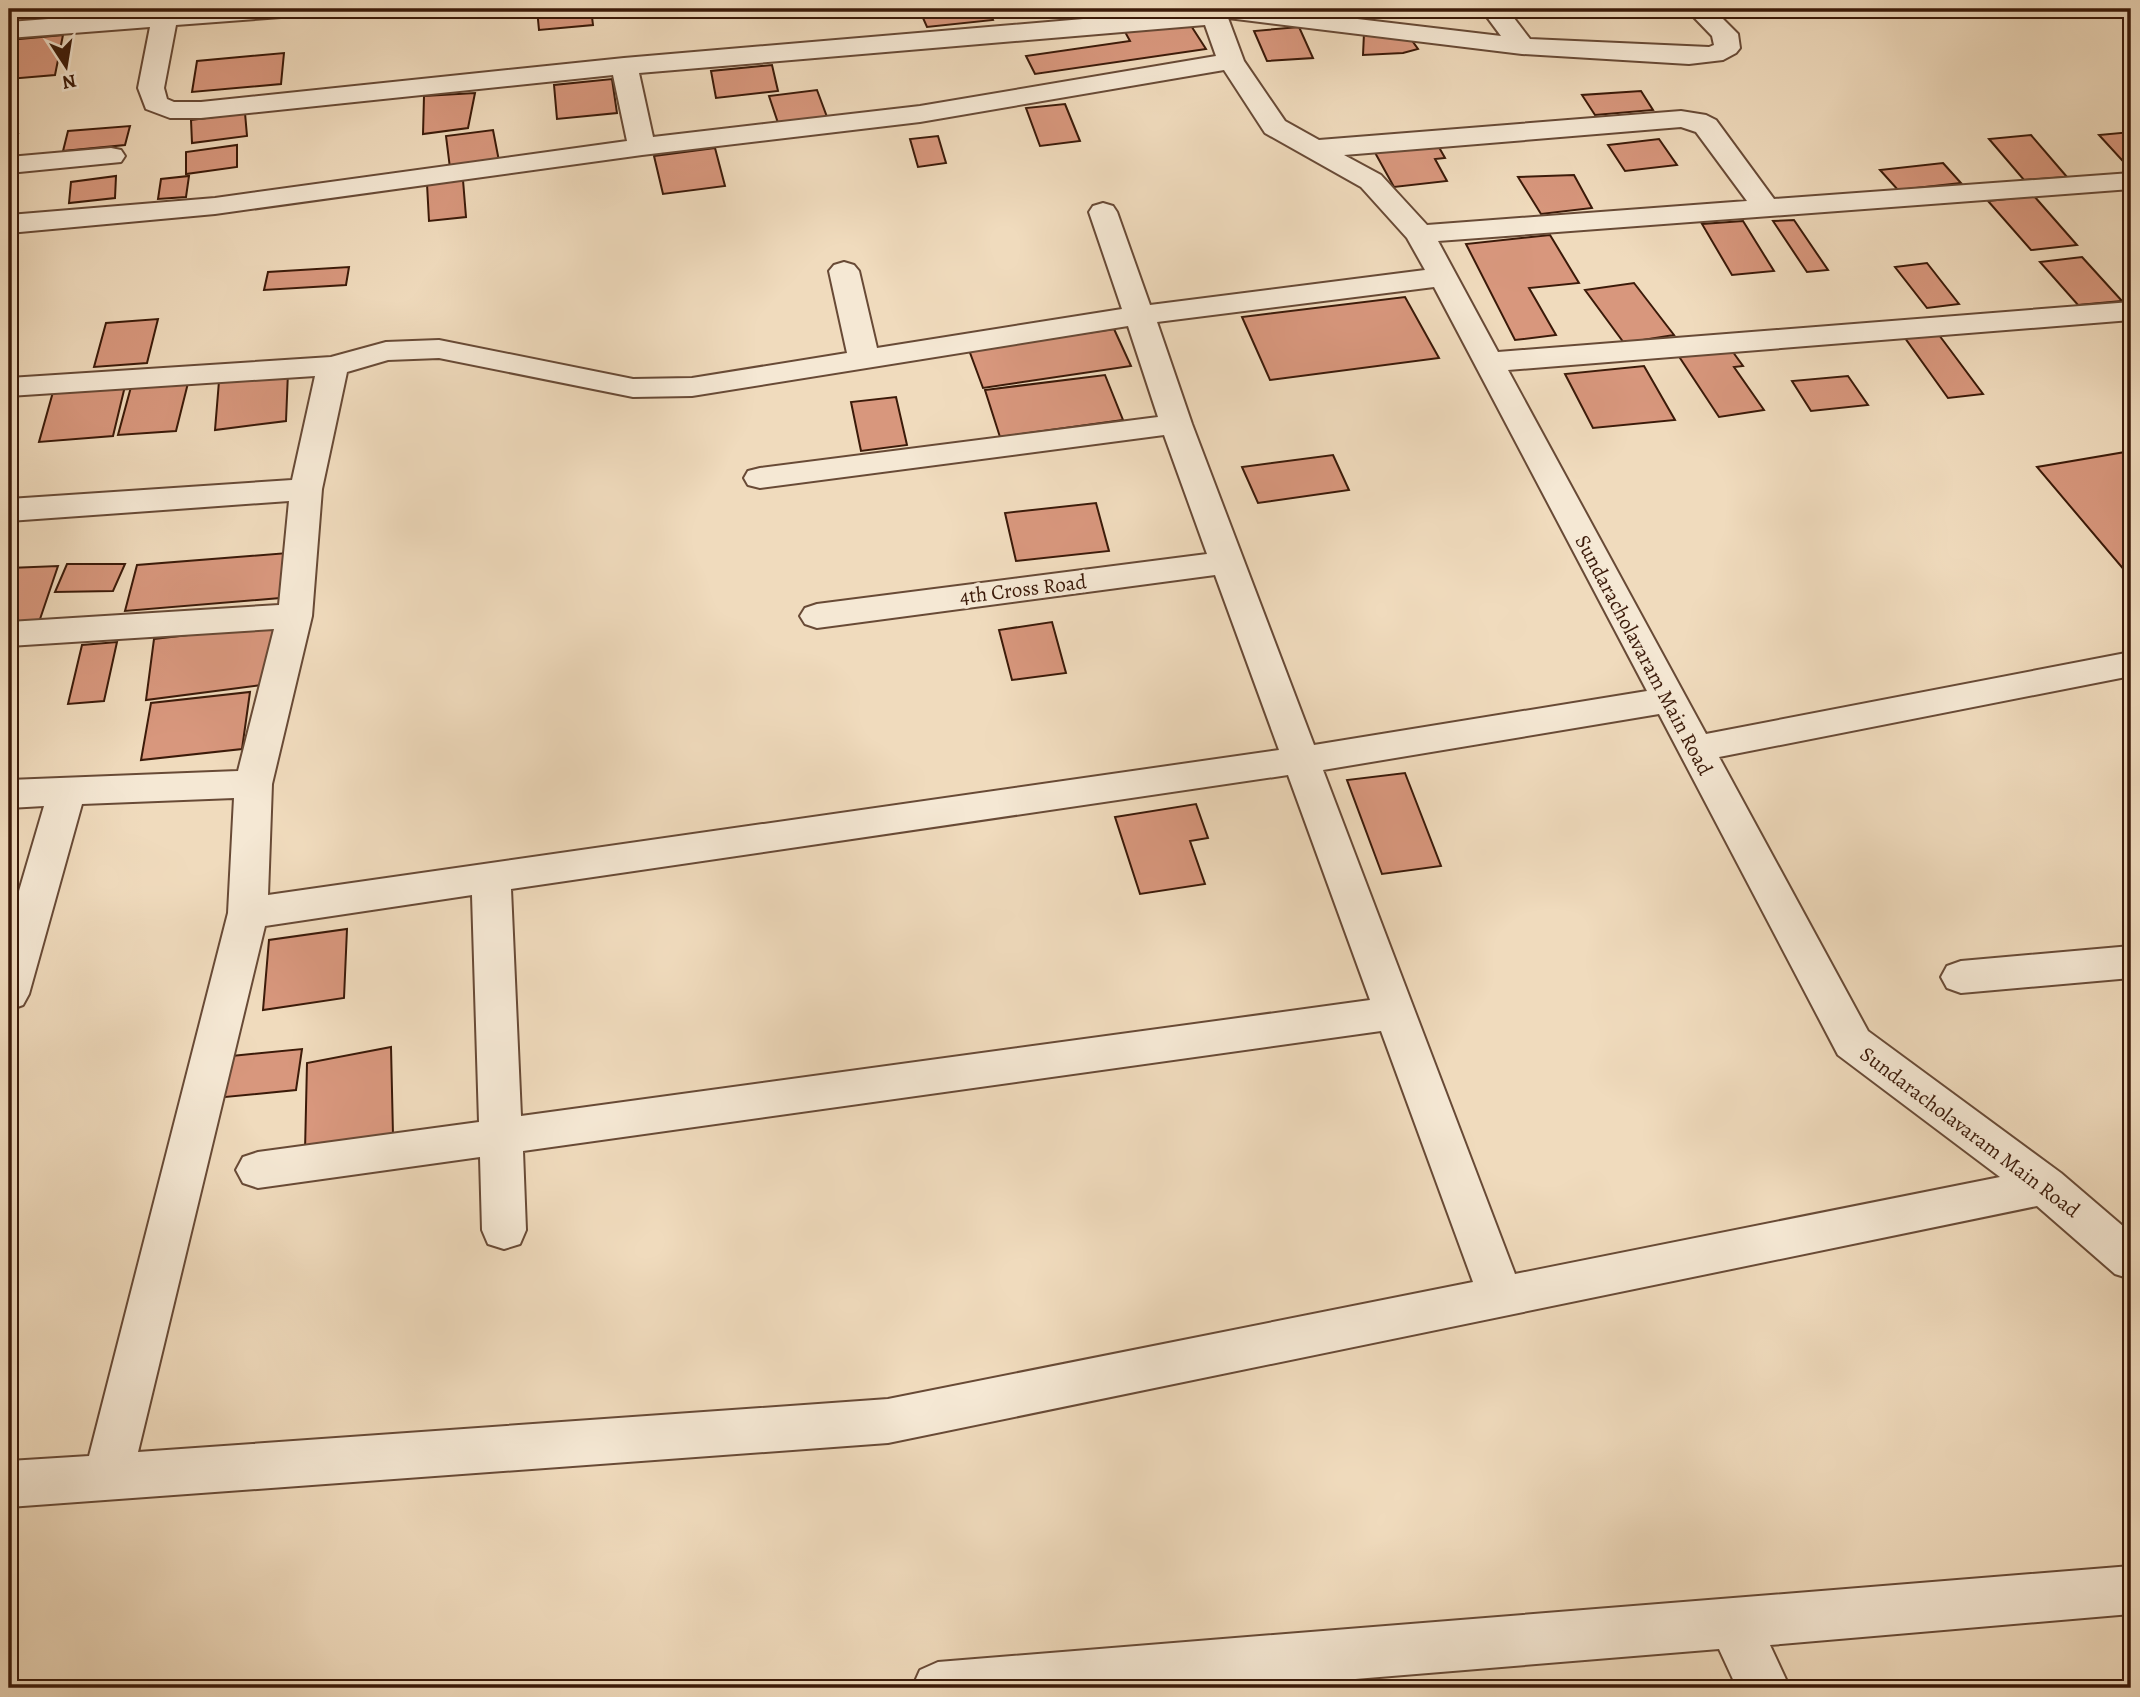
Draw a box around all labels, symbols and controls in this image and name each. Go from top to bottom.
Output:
north arrow [32,32,102,102]
text: N [60,67,79,96]
street label: Sundaracholavaram Main Road [1569,530,1720,781]
street label: 4th Cross Road [958,567,1089,611]
street label: Sundaracholavaram Main Road [1854,1040,2086,1224]

